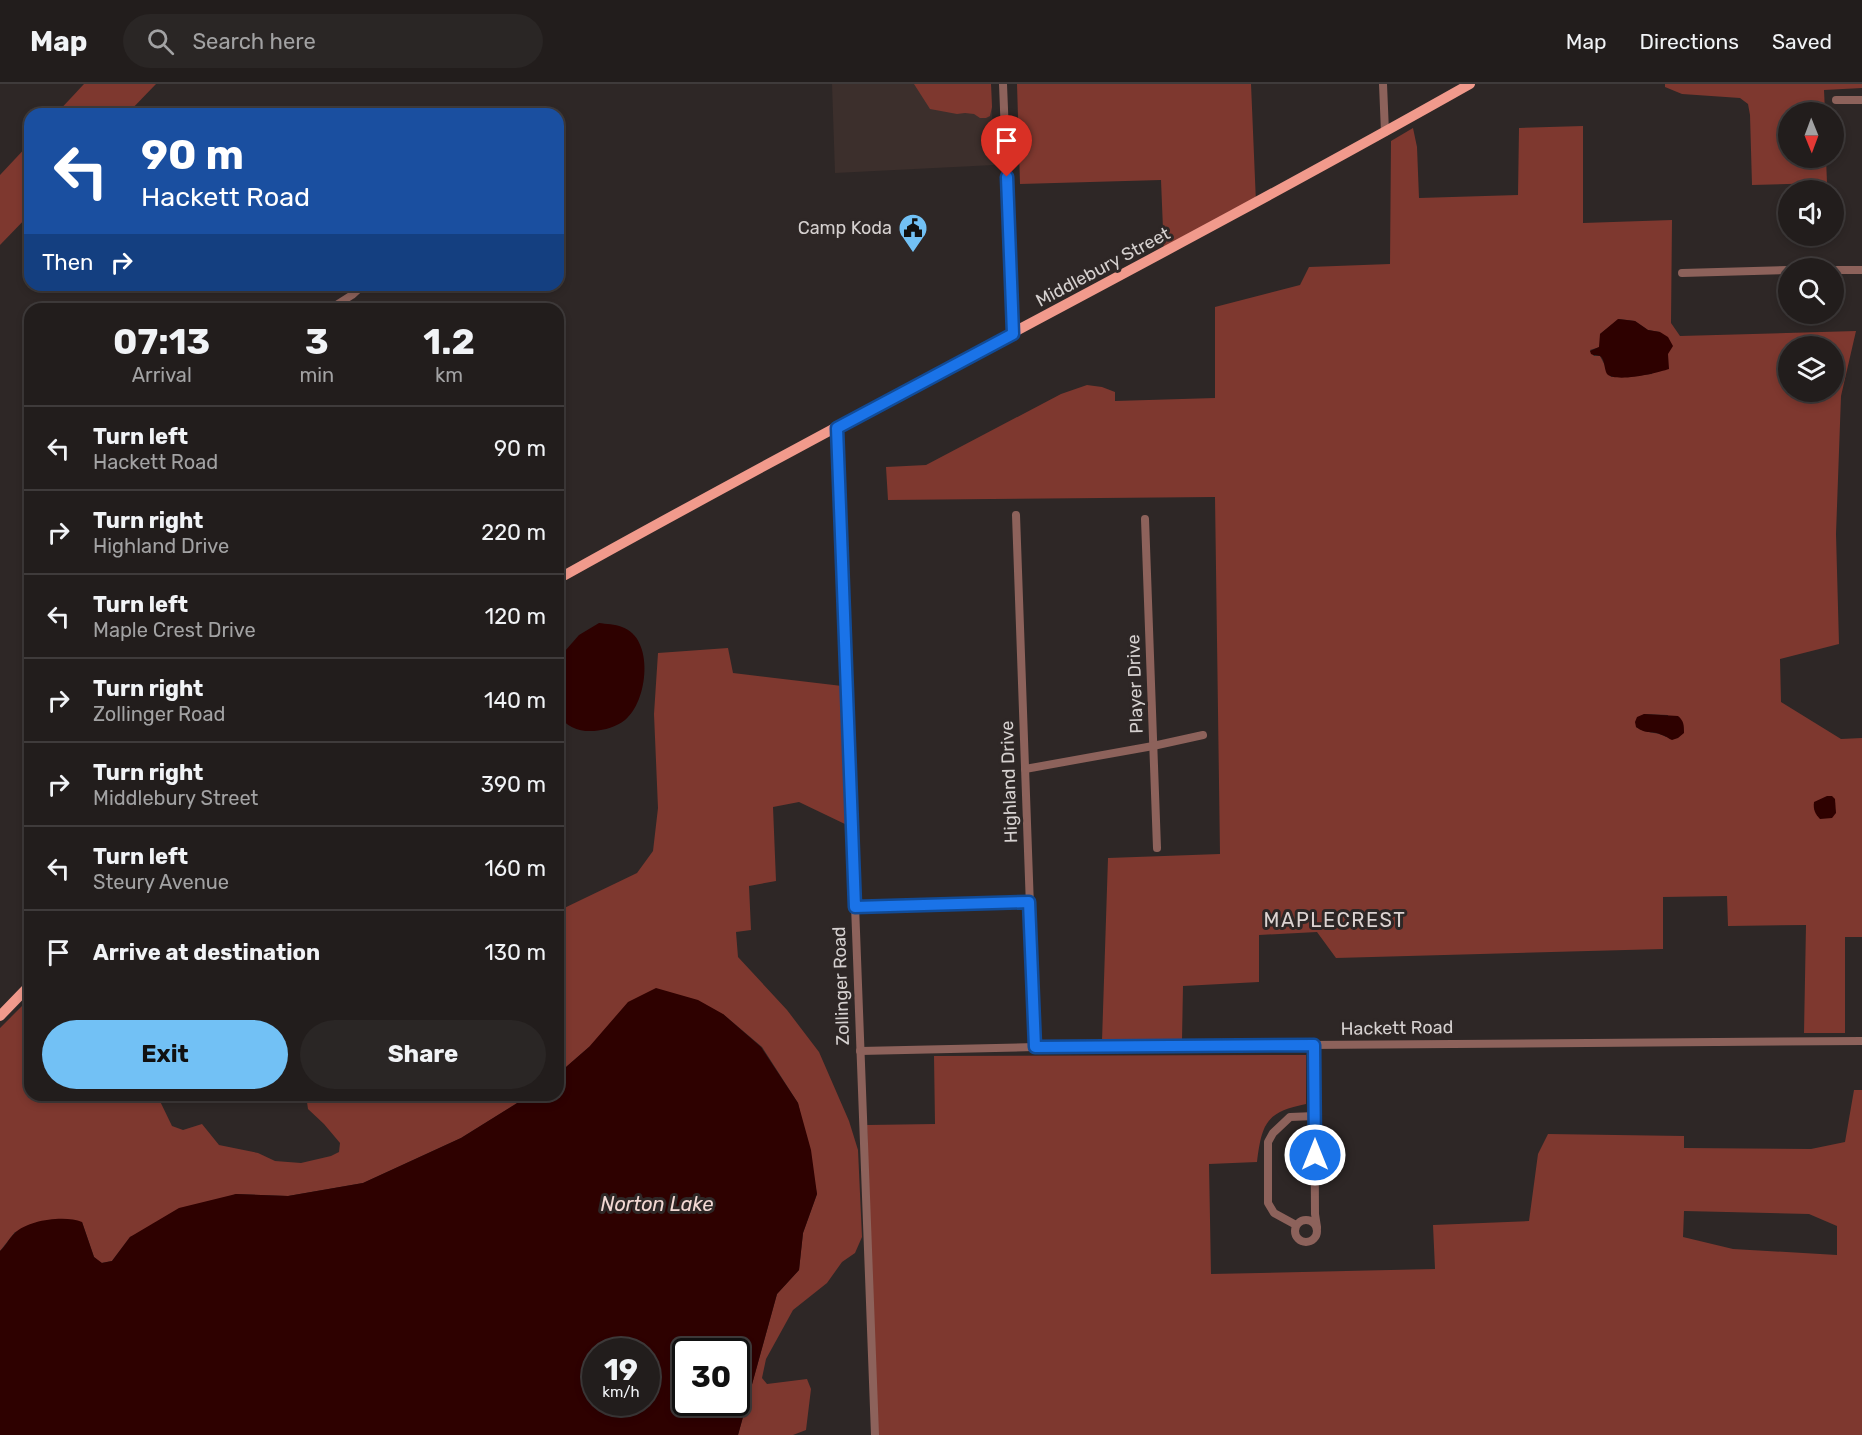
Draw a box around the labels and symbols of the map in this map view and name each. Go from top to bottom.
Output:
north arrow [1778,102,1844,168]
pin [981,115,1032,177]
public building icon: Camp Koda [897,212,929,254]
place label: Camp Koda [798,217,892,239]
street label: Middlebury Street [1032,222,1174,312]
street label: Player Drive [1122,634,1148,734]
street label: Highland Drive [996,720,1022,844]
district label: MAPLECREST [1264,908,1406,932]
street label: Zollinger Road [828,926,854,1046]
street label: Hackett Road [1340,1016,1454,1040]
position arrow [1283,1123,1347,1187]
water label: Norton Lake [600,1192,714,1216]
speed limit sign: 30 [672,1338,750,1416]

